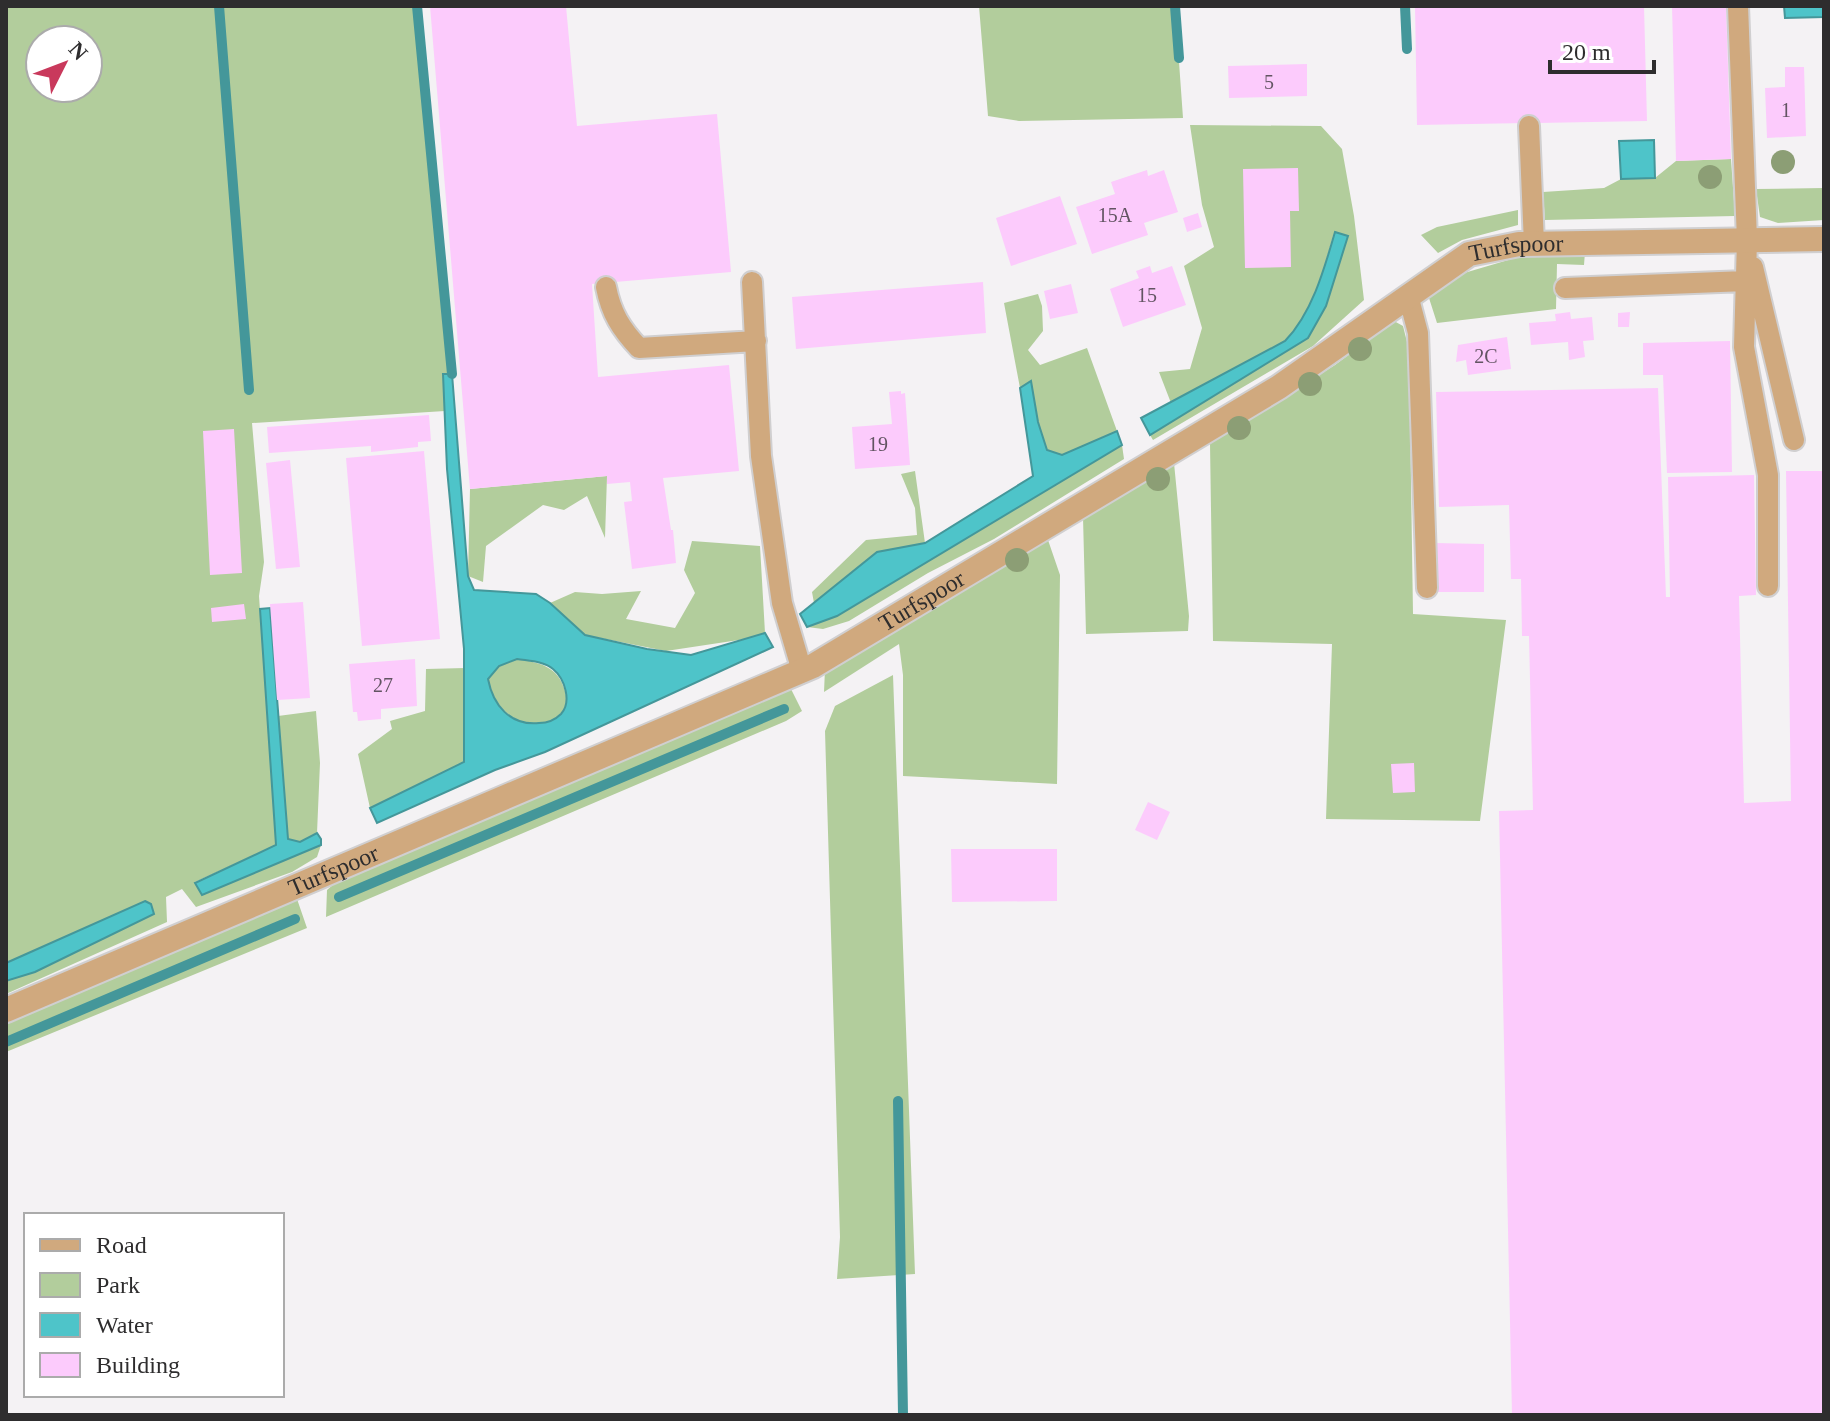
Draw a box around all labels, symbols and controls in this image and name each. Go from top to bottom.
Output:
north arrow [24,24,104,104]
scale bar [1550,24,1654,74]
text: N [64,37,93,65]
text: 20 m [1562,39,1611,65]
house number: 5 [1264,71,1274,93]
house number: 1 [1781,99,1791,121]
house number: 15A [1098,204,1133,226]
street label: Turfspoor [1467,230,1563,267]
house number: 15 [1137,284,1157,306]
house number: 2C [1474,345,1498,367]
house number: 19 [868,433,888,455]
street label: Turfspoor [874,565,969,636]
house number: 27 [373,674,393,696]
street label: Turfspoor [285,840,382,901]
legend [24,1213,284,1397]
text: Road [96,1232,147,1258]
text: Park [96,1272,140,1298]
text: Water [96,1312,153,1338]
text: Building [96,1352,180,1378]

